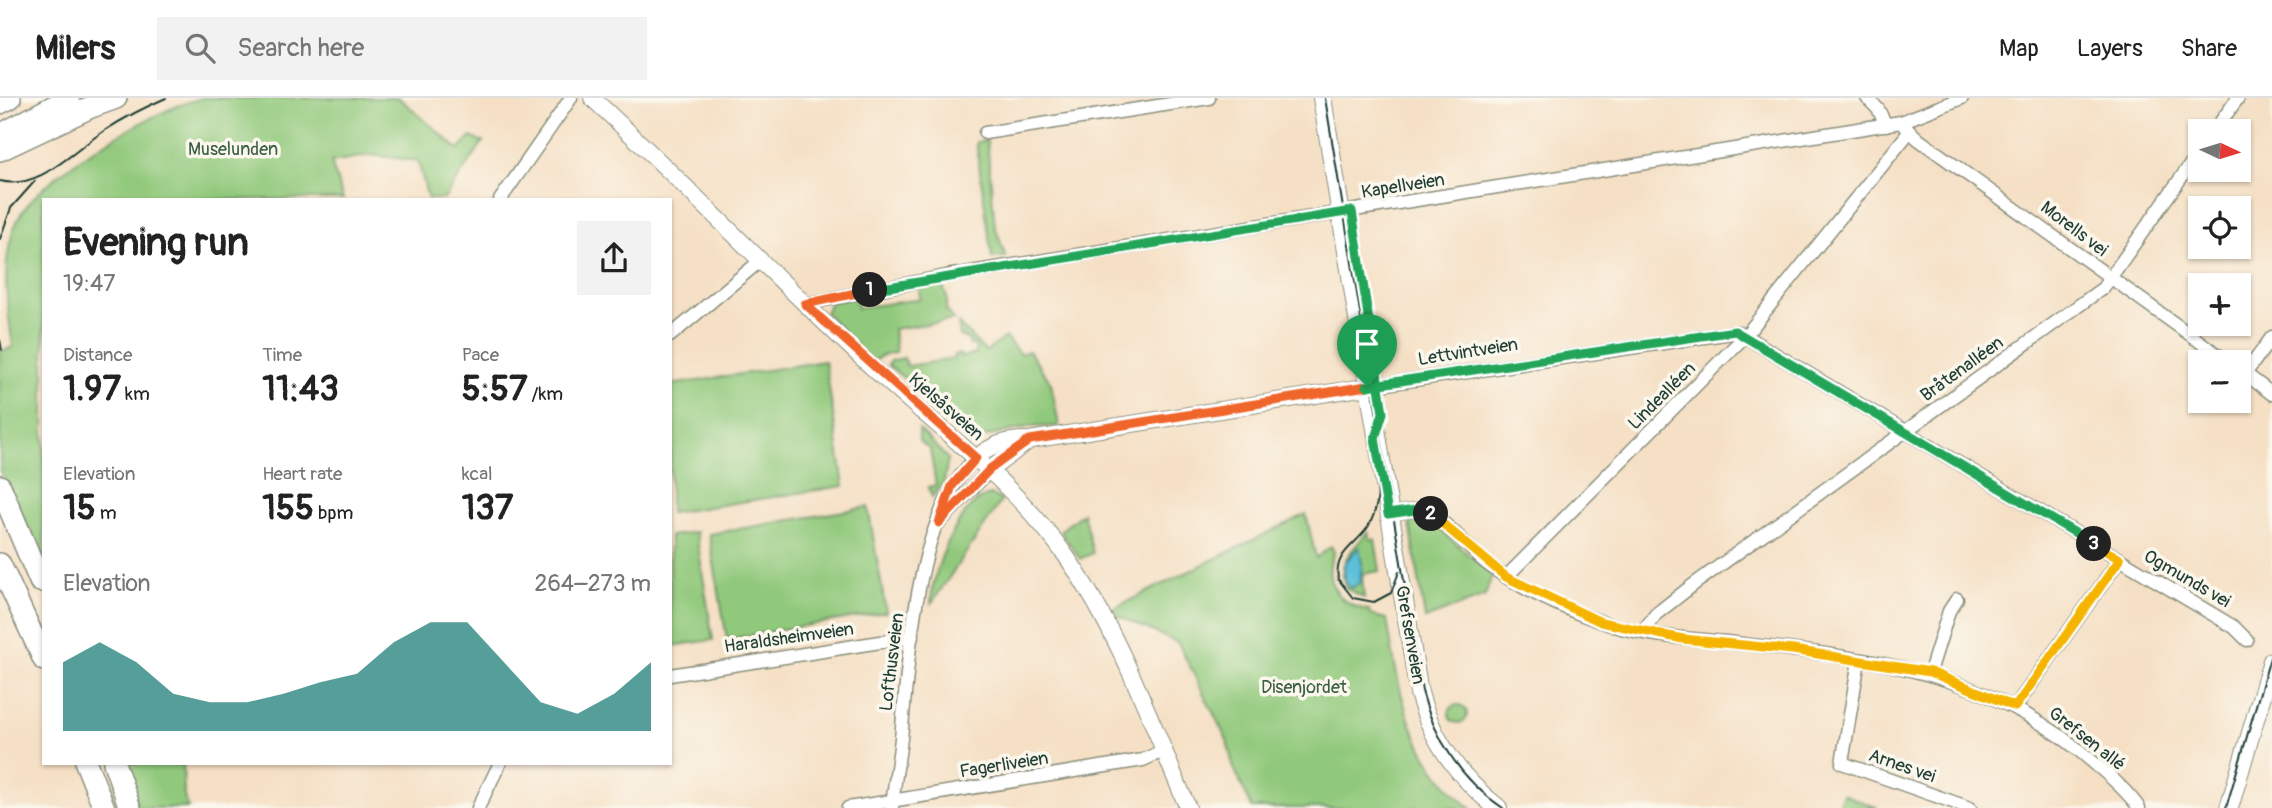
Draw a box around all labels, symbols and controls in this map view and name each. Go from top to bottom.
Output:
search box [157,17,647,80]
text: Milers [35,28,115,69]
icon: search [181,29,219,67]
text: Search here [237,32,364,64]
text: Map [1999,34,2039,63]
text: Layers [2077,34,2143,63]
text: Share [2181,34,2237,63]
north arrow [2188,119,2250,182]
map controls [2188,119,2251,413]
park label: Muselunden [188,138,278,161]
street label: Kapellveien [1360,168,1446,204]
street label: Morells vei [2036,196,2112,262]
button: locate [2188,196,2251,259]
text: Evening run [63,219,249,267]
button: share [577,221,651,295]
text: 19:47 [63,269,116,298]
pin: 1 [852,272,888,308]
button: + [2188,273,2251,336]
text: 1 [866,277,873,301]
pin [1337,314,1397,386]
icon: arrive [1348,325,1386,363]
street label: Bråtenalléen [1916,331,2008,407]
street label: Lettvintveien [1416,333,1520,371]
text: Distance [63,343,132,367]
text: Time [262,343,302,367]
text: Pace [462,343,499,367]
button: − [2188,350,2251,413]
street label: Lindealléen [1623,357,1701,435]
text: 1.97 [63,367,121,411]
text: 11:43 [262,367,339,411]
text: 5:57 [462,367,527,411]
street label: Kjelsåsveien [904,368,988,446]
text: km [121,382,150,406]
text: /km [527,382,563,406]
text: Elevation [63,462,135,486]
text: Heart rate [262,462,342,486]
text: kcal [462,462,493,486]
text: 15 [63,486,96,530]
text: 155 [262,486,314,530]
text: 137 [462,486,513,530]
pin: 2 [1414,496,1448,532]
text: m [96,501,117,525]
text: bpm [314,501,353,525]
text: 2 [1425,501,1436,525]
pin: 3 [2076,526,2112,562]
text: 3 [2088,531,2099,555]
street label: Ogmunds vei [2139,545,2235,613]
text: Elevation [63,569,151,598]
text: 264–273 m [535,569,651,598]
street label: Grefsenveien [1390,584,1430,686]
street label: Lofthusveien [875,612,909,712]
street label: Haraldsheimveien [723,618,855,658]
park label: Disenjordet [1261,676,1348,699]
street label: Grefsen allé [2044,702,2130,776]
street label: Arnes vei [1865,744,1939,788]
street label: Fagerliveien [958,747,1050,783]

